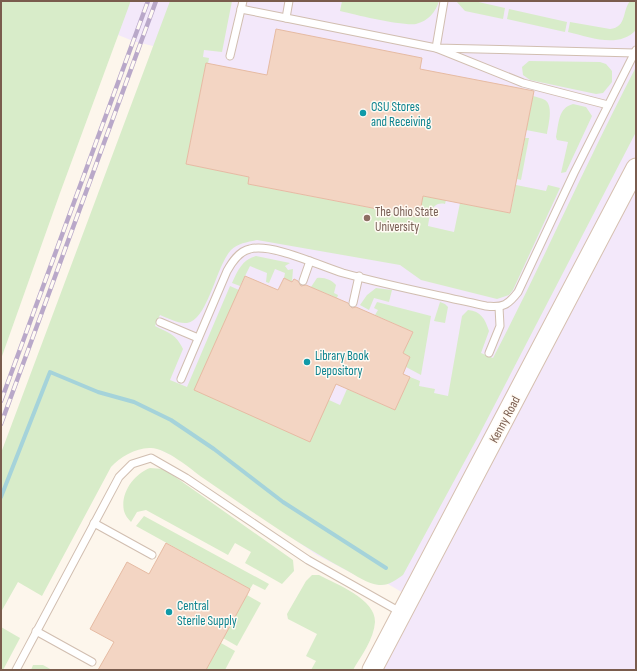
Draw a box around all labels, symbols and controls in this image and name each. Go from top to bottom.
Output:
place label: OSU Stores and Receiving [371,99,431,130]
marker: OSU Stores and Receiving [358,108,368,118]
place label: The Ohio State University [375,204,438,235]
marker: The Ohio State University [362,213,372,223]
place label: Library Book Depository [315,348,369,379]
marker: Library Book Depository [302,357,312,367]
street label: Kenny Road [486,393,524,446]
place label: Central Sterile Supply [177,598,237,629]
marker: Central Sterile Supply [164,607,174,617]

